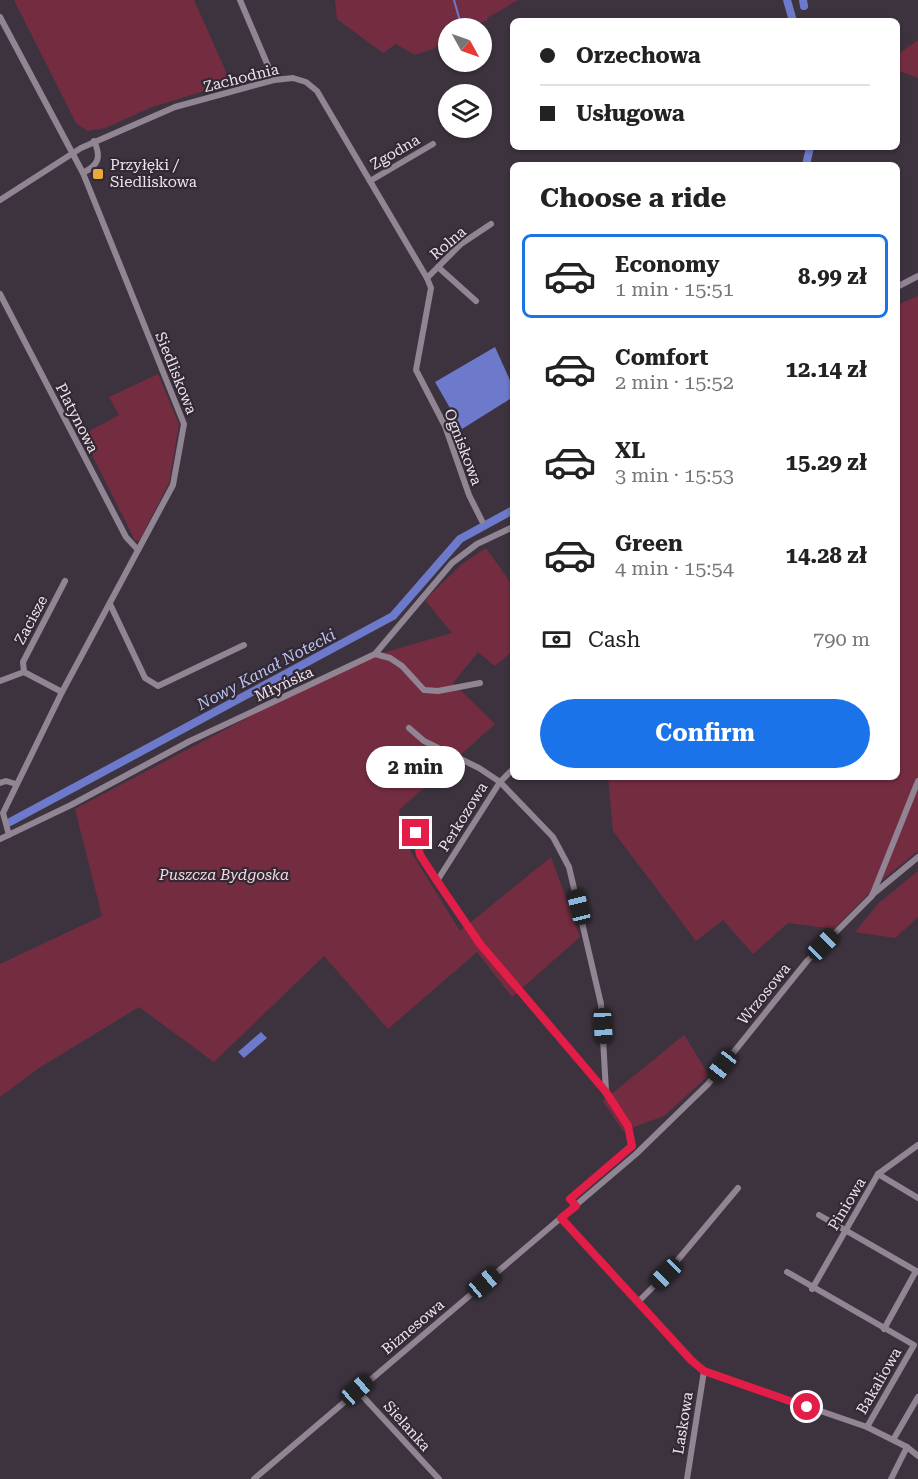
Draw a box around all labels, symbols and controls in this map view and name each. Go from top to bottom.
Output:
north arrow [438,18,492,72]
map controls [438,18,492,138]
text: Orzechowa [576,43,701,68]
street label: Zachodnia [201,60,281,96]
button: layers [438,84,492,138]
text: Usługowa [576,101,685,126]
street label: Zgodna [367,131,423,173]
place label: Przyłęki / Siedliskowa [110,156,197,191]
marker: Przyłęki / Siedliskowa [91,167,105,181]
text: Choose a ride [540,182,726,214]
street label: Rolna [426,222,470,264]
icon: car [543,249,597,303]
text: Economy [615,252,719,277]
text: 8.99 zł [798,264,867,289]
text: 1 min · 15:51 [615,277,734,301]
street label: Siedliskowa [151,329,201,417]
icon: car [543,342,597,396]
text: Comfort [615,345,708,370]
text: 12.14 zł [786,357,867,382]
text: 2 min · 15:52 [615,370,734,394]
street label: Platynowa [52,380,102,456]
street label: Ogniskowa [440,406,486,488]
icon: car [543,435,597,489]
text: XL [615,438,645,463]
text: 15.29 zł [786,450,867,475]
text: 3 min · 15:53 [615,463,734,487]
icon: car [543,528,597,582]
text: Green [615,531,683,556]
text: 14.28 zł [786,543,867,568]
text: 4 min · 15:54 [615,556,734,580]
street label: Zacisze [11,592,51,648]
icon: cash [540,623,573,656]
water label: Nowy Kanał Notecki [193,625,339,714]
text: Cash [588,627,640,652]
text: 790 m [813,627,870,651]
street label: Młyńska [252,663,316,705]
button: Confirm [540,699,870,768]
callout: 2 min [366,746,466,788]
text: 2 min [388,755,443,779]
street label: Perkozowa [435,779,491,855]
route end [402,819,429,846]
park label: Puszcza Bydgoska [158,866,289,884]
car [566,887,592,927]
car [804,926,842,964]
street label: Wrzosowa [734,960,794,1028]
car [593,1008,613,1044]
car [704,1046,740,1086]
street label: Piniowa [824,1174,870,1234]
car [647,1255,685,1293]
car [464,1265,504,1301]
street label: Biznesowa [378,1296,448,1358]
street label: Bakaliowa [853,1345,905,1417]
car [338,1371,376,1409]
street label: Laskowa [669,1390,697,1456]
route start [793,1393,820,1420]
street label: Sielanka [380,1397,434,1455]

